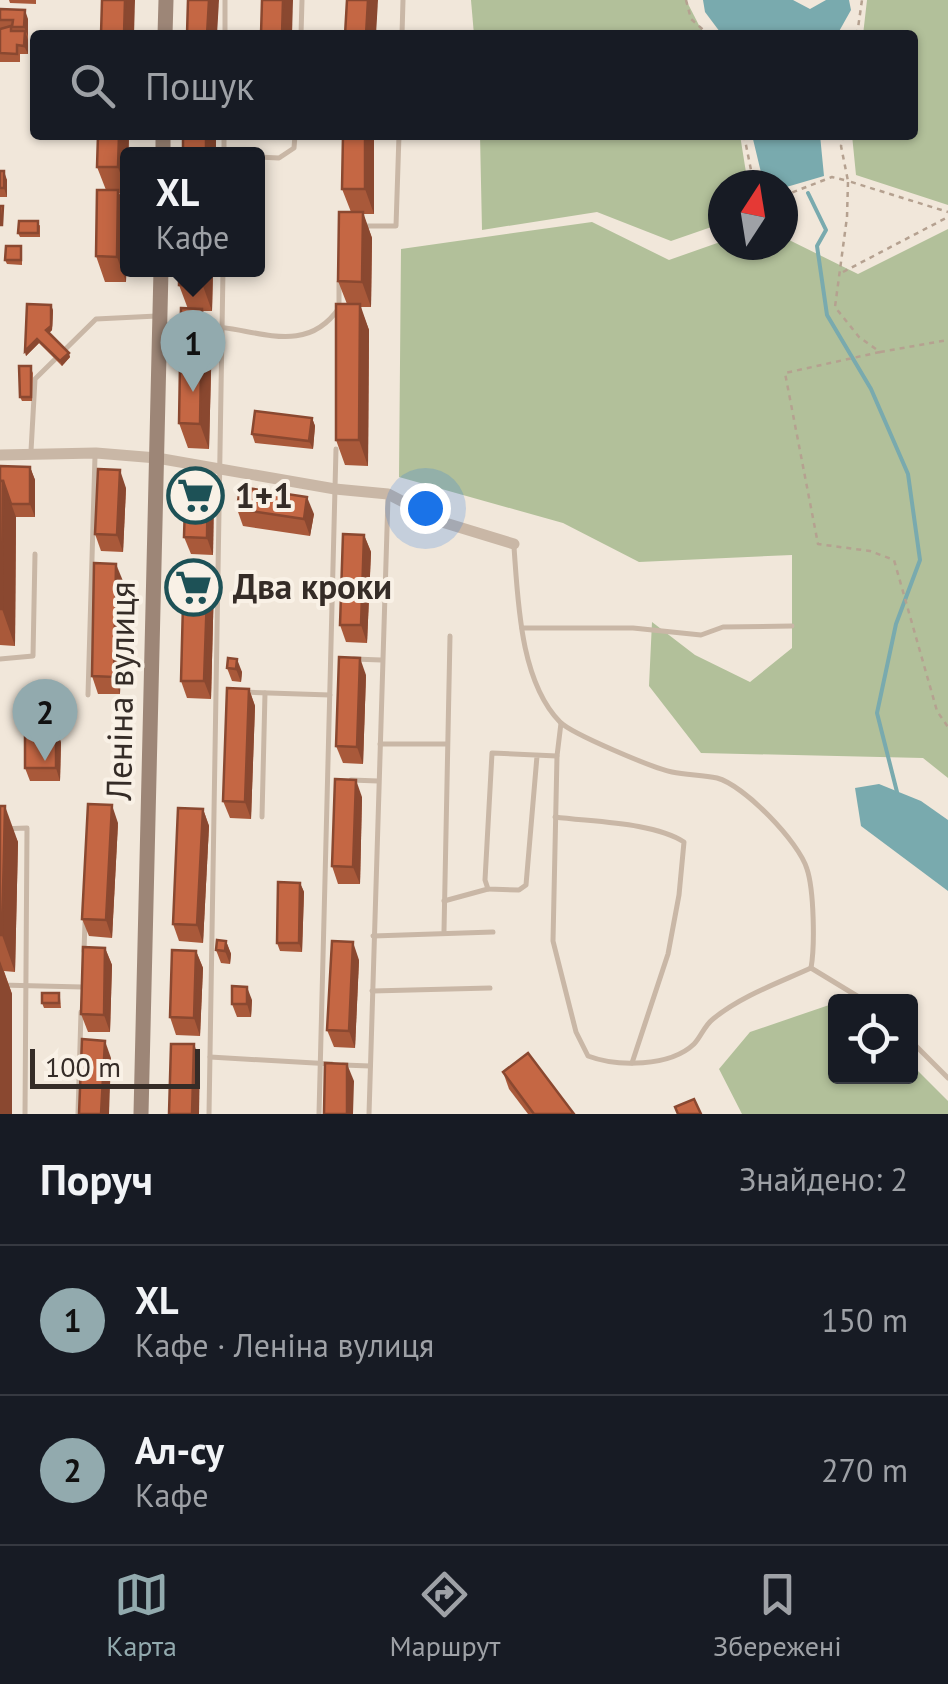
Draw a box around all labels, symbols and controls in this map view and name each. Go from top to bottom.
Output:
search box [30,30,918,140]
icon: search [65,58,120,113]
text: Пошук [145,61,254,110]
popup [120,147,265,277]
text: XL [156,167,199,216]
north arrow [708,170,798,260]
text: Кафе [156,216,229,258]
pin: 1 [160,310,226,392]
supermarket icon: 1+1 [166,466,226,526]
place label: 1+1 [235,472,293,518]
your location [400,483,451,534]
supermarket icon: Два кроки [164,557,224,617]
place label: Два кроки [233,563,392,609]
street label: Леніна вулиця [95,581,145,802]
pin: 2 [12,678,78,761]
map controls [828,994,918,1084]
button: locate [828,994,918,1084]
scale bar [30,1044,200,1088]
text: 100 m [45,1048,121,1085]
text: Поруч [40,1152,153,1207]
text: Знайдено: 2 [739,1158,908,1200]
text: XL [135,1275,179,1324]
text: 1 [63,1299,82,1341]
text: 150 m [821,1299,908,1341]
text: Кафе · Леніна вулиця [135,1324,434,1366]
text: Ал-су [135,1425,224,1474]
text: 2 [63,1449,82,1491]
text: 270 m [821,1449,908,1491]
text: Кафе [135,1474,208,1516]
tab: Карта [106,1567,177,1664]
tab: Маршрут [390,1567,500,1664]
tab: Збережені [713,1567,842,1664]

